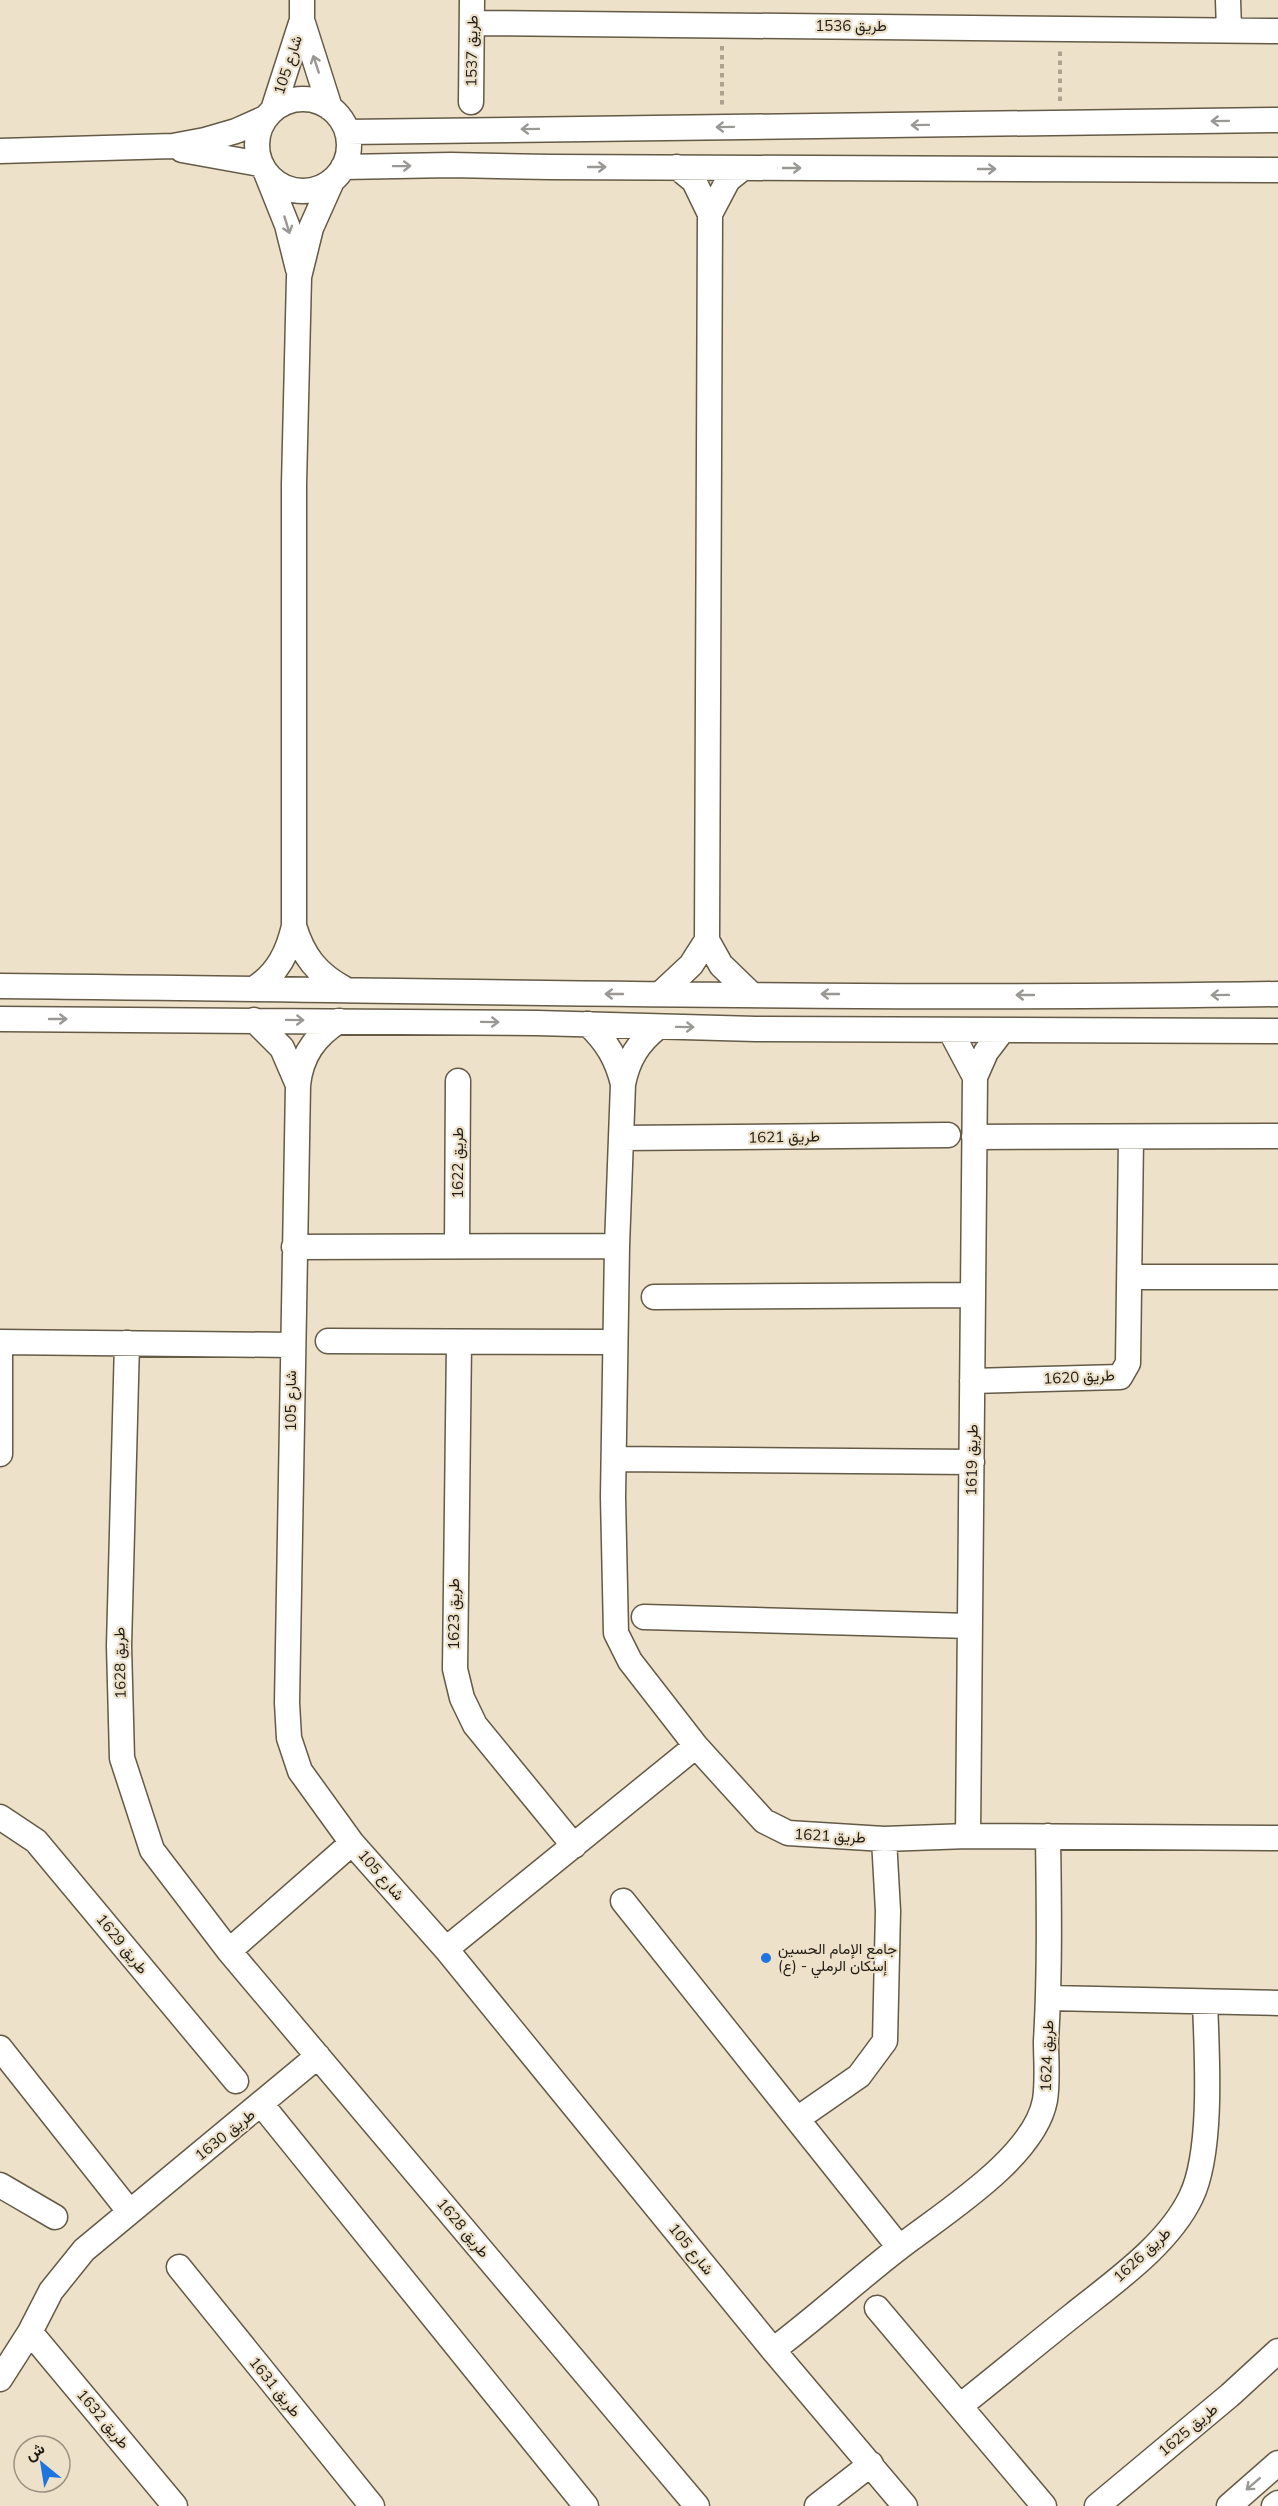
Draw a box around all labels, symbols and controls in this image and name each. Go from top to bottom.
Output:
street label: طريق 1537 [461,15,483,87]
street label: طريق 1536 [815,16,887,36]
street label: شارع 105 [269,33,308,97]
one-way arrow [310,55,321,74]
one-way arrow [1210,115,1230,127]
one-way arrow [910,119,930,131]
one-way arrow [715,121,735,133]
one-way arrow [520,124,540,135]
one-way arrow [391,160,411,171]
one-way arrow [586,161,606,173]
one-way arrow [781,162,801,174]
one-way arrow [976,163,996,175]
one-way arrow [282,215,293,234]
one-way arrow [604,988,624,1000]
one-way arrow [820,988,840,1000]
one-way arrow [1015,989,1035,1001]
one-way arrow [1210,989,1230,1001]
one-way arrow [48,1013,68,1025]
one-way arrow [285,1014,305,1026]
one-way arrow [480,1016,500,1028]
one-way arrow [675,1022,695,1033]
street label: طريق 1621 [748,1126,820,1148]
street label: طريق 1622 [448,1127,468,1199]
street label: طريق 1620 [1043,1365,1116,1389]
street label: شارع 105 [281,1370,302,1432]
street label: طريق 1619 [961,1424,983,1496]
street label: طريق 1623 [444,1578,464,1650]
street label: طريق 1628 [109,1627,131,1699]
street label: طريق 1621 [794,1824,867,1848]
street label: شارع 105 [353,1845,409,1905]
street label: طريق 1629 [92,1910,152,1978]
place label: جامع الإمام الحسين (ع) - إسكان الرملي [778,1939,897,1979]
marker: جامع الإمام الحسين (ع) - إسكان الرملي [759,1951,773,1965]
street label: طريق 1624 [1036,2020,1058,2092]
street label: طريق 1630 [191,2105,259,2165]
street label: طريق 1628 [432,2194,494,2262]
street label: شارع 105 [663,2219,718,2280]
street label: طريق 1626 [1109,2223,1175,2287]
street label: طريق 1631 [245,2353,305,2421]
street label: طريق 1632 [72,2385,134,2453]
street label: طريق 1625 [1154,2399,1222,2461]
north arrow [12,2434,72,2494]
text: ش [21,2438,48,2464]
one-way arrow [1246,2477,1261,2491]

